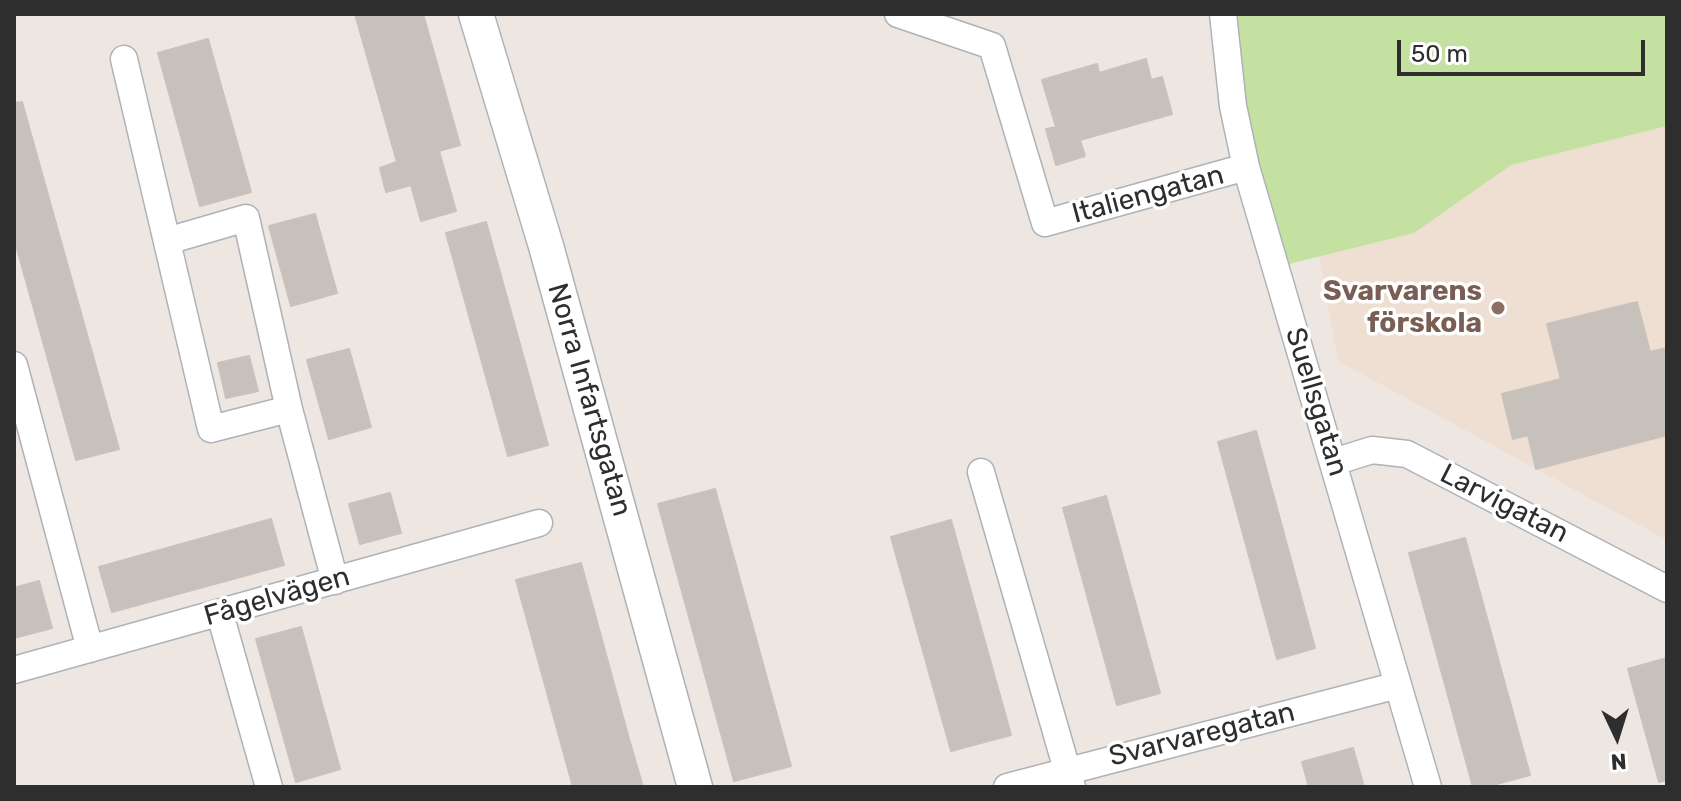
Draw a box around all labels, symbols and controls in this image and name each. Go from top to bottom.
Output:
scale bar [1401,24,1649,74]
text: 50 m [1411,40,1468,68]
street label: Italiengatan [1068,159,1228,231]
place label: Svarvarens förskola [1323,275,1482,341]
street label: Norra Infartsgatan [540,280,638,520]
marker: Svarvarens förskola [1489,299,1507,317]
street label: Suellsgatan [1278,324,1354,480]
street label: Larvigatan [1434,457,1574,551]
street label: Fågelvägen [200,560,354,634]
street label: Svarvaregatan [1106,696,1298,774]
north arrow [1577,697,1657,777]
text: N [1610,747,1628,775]

